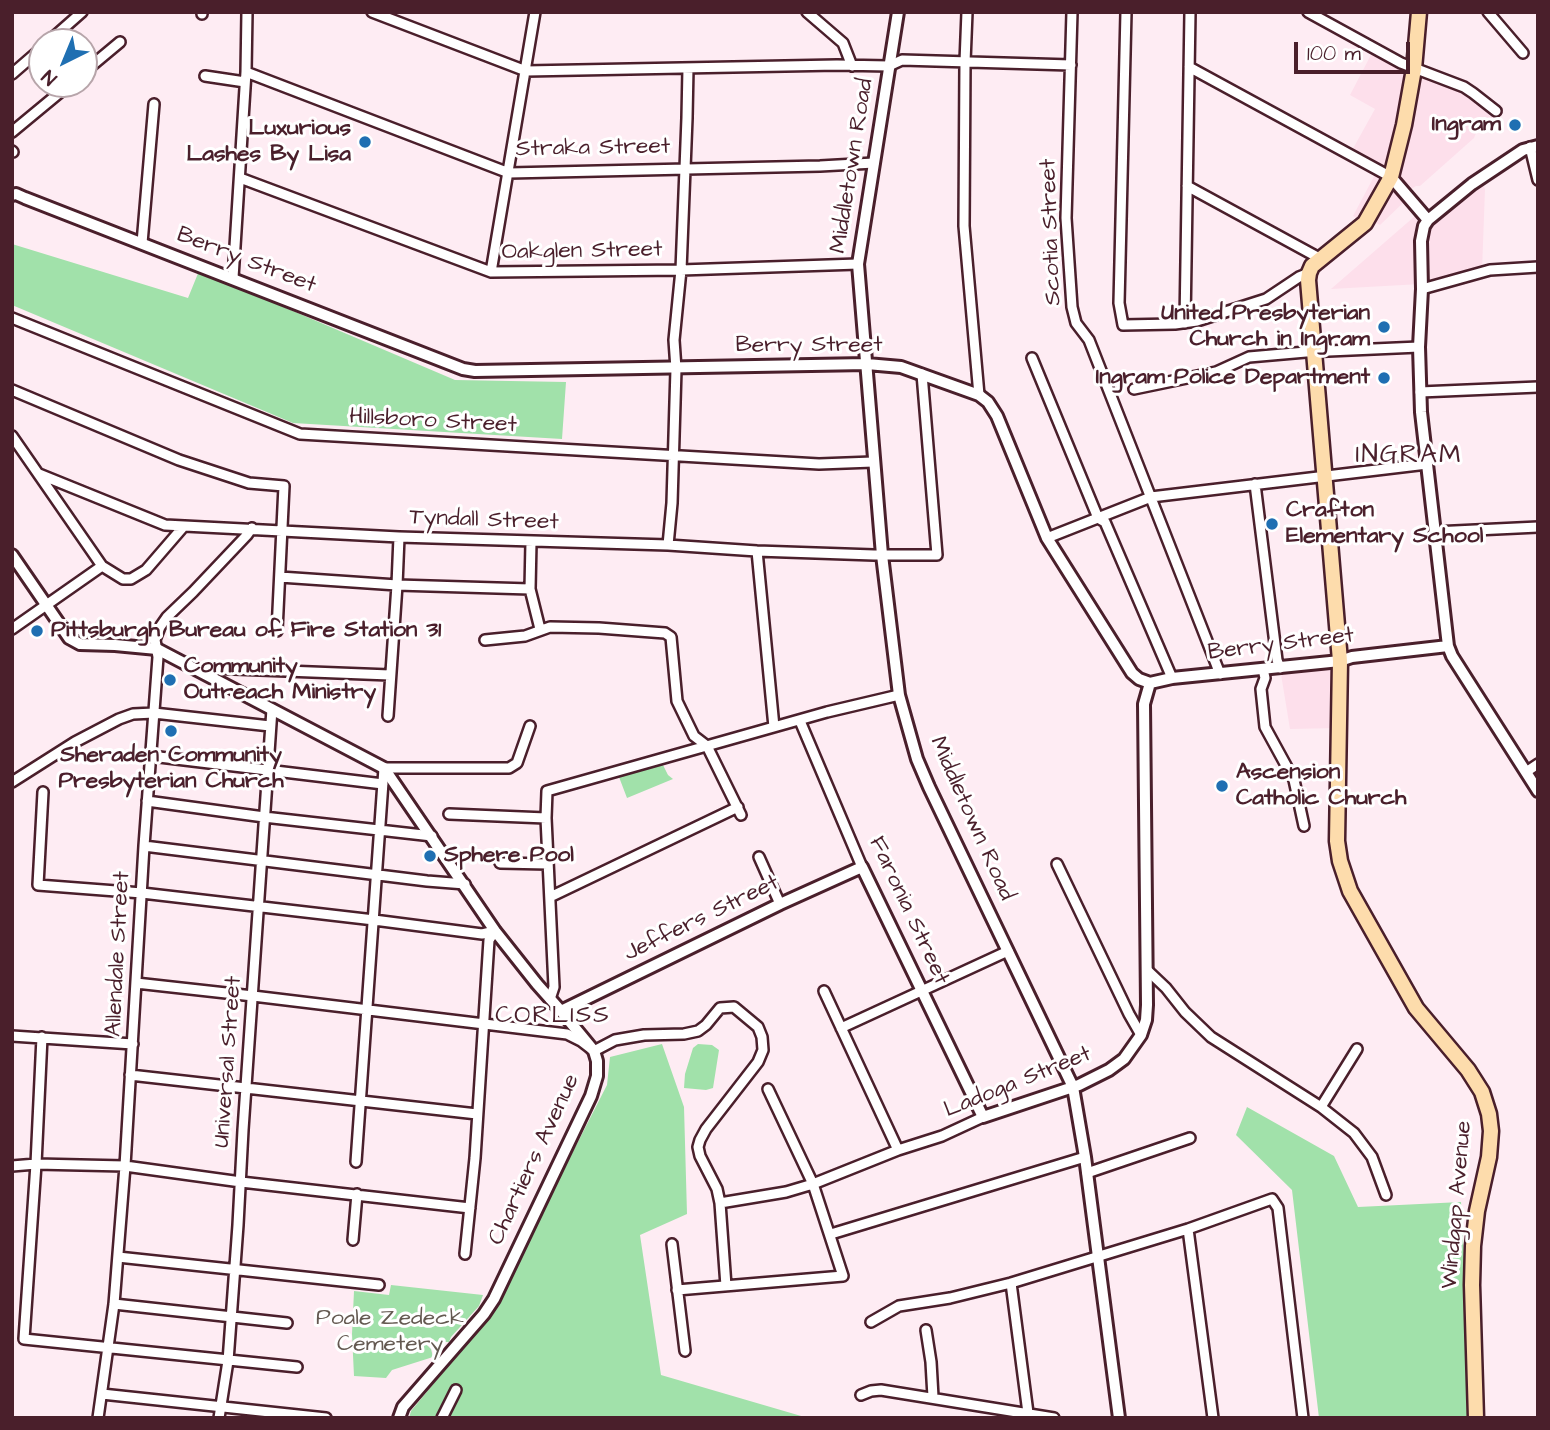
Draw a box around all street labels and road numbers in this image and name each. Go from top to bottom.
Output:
street label: Middletown Road [826,77,880,255]
street label: Straka Street [516,134,670,164]
street label: Scotia Street [1036,158,1068,306]
street label: Berry Street [172,222,320,300]
street label: Oakglen Street [501,237,663,267]
street label: Berry Street [736,332,882,360]
street label: Hillsboro Street [348,404,518,440]
street label: Tyndall Street [409,505,559,537]
street label: Berry Street [1206,622,1356,668]
street label: Middletown Road [922,733,1020,905]
street label: Faronia Street [862,833,954,989]
street label: Jeffers Street [620,870,784,968]
street label: Allendale Street [101,871,137,1037]
street label: Universal Street [209,975,249,1149]
street label: Ladoga Street [940,1041,1096,1125]
street label: Chartiers Avenue [483,1070,587,1250]
street label: Windgap Avenue [1437,1120,1479,1290]

